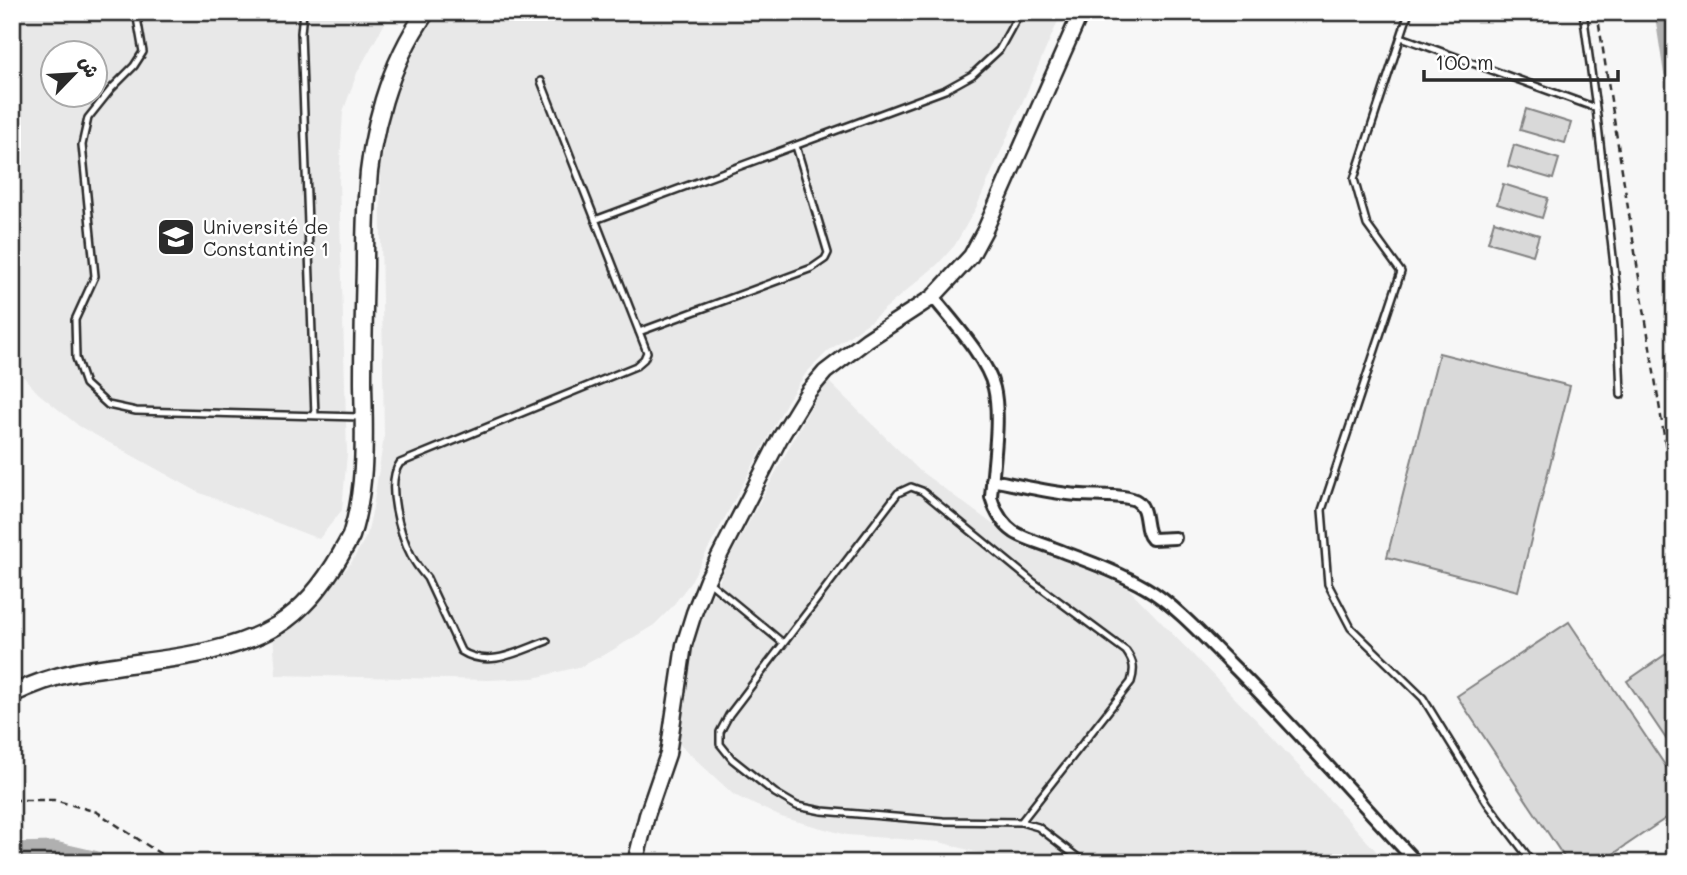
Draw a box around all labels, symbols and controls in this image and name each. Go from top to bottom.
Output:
north arrow [38,38,108,108]
scale bar [1424,38,1619,82]
text: 100 m [1435,48,1494,75]
text: ش [74,52,106,81]
place label: Université de Constantine 1 [203,214,329,261]
school or university icon: Université de Constantine 1 [155,216,197,258]

